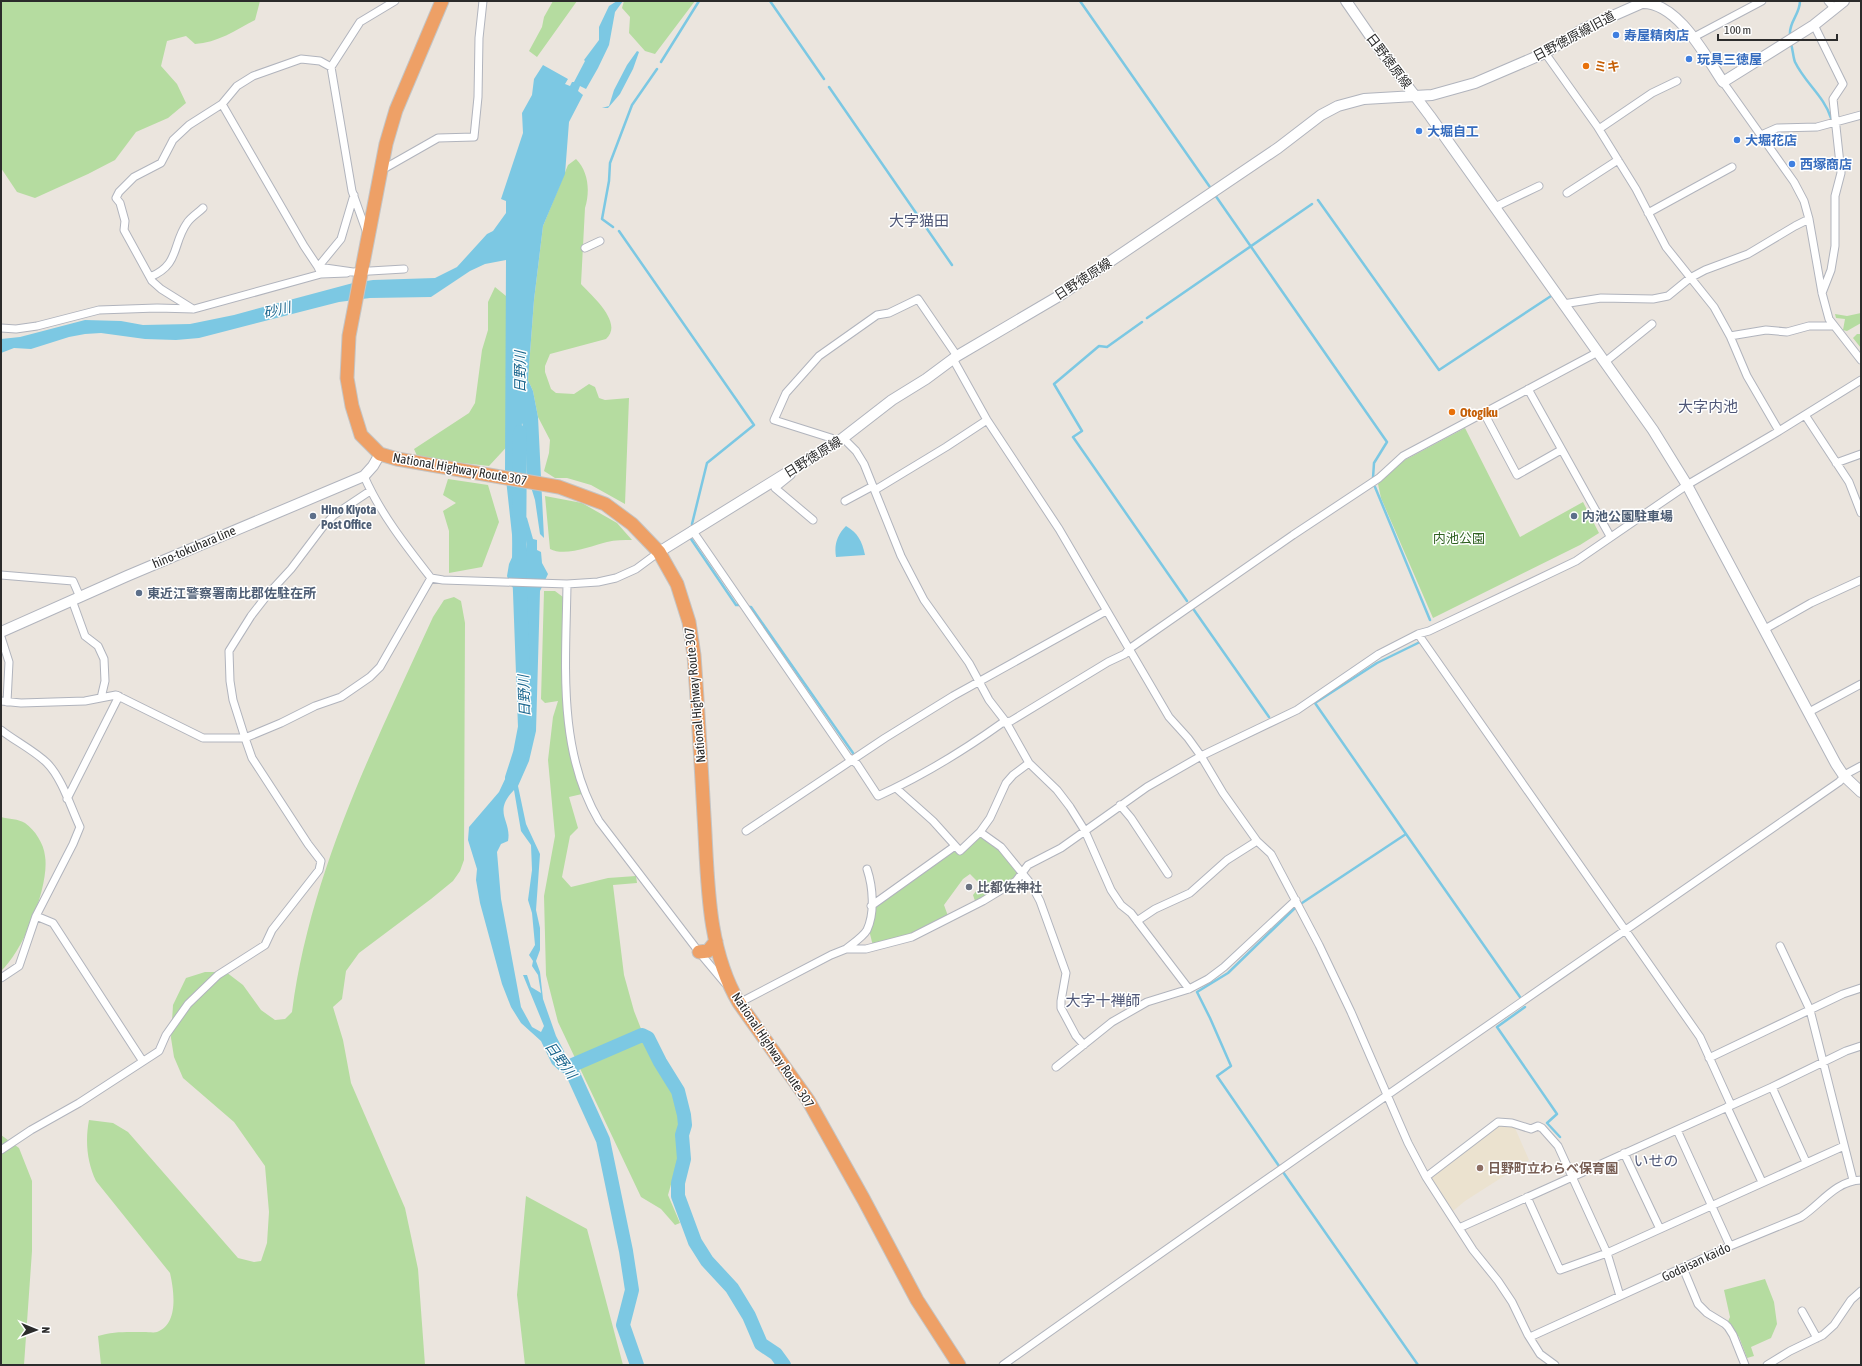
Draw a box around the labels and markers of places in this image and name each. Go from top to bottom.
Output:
place label: 寿屋精肉店 [1624,28,1689,43]
marker: 寿屋精肉店 [1611,30,1621,40]
place label: 玩具三徳屋 [1697,52,1762,67]
marker: 玩具三徳屋 [1684,54,1694,64]
place label: ミキ [1594,59,1620,74]
marker: ミキ [1581,61,1591,71]
place label: 大堀自工 [1427,124,1479,139]
marker: 大堀自工 [1414,126,1424,136]
place label: 大堀花店 [1745,133,1797,148]
marker: 大堀花店 [1732,135,1742,145]
place label: 西塚商店 [1800,157,1852,172]
marker: 西塚商店 [1787,159,1797,169]
place label: Otogiku [1460,405,1498,420]
marker: Otogiku [1447,407,1457,417]
place label: Hino Kiyota Post Office [321,502,376,532]
place label: 内池公園駐車場 [1582,509,1673,524]
marker: Hino Kiyota Post Office [308,511,318,521]
marker: 内池公園駐車場 [1569,511,1579,521]
place label: 東近江警察署南比郡佐駐在所 [147,586,316,601]
marker: 東近江警察署南比郡佐駐在所 [134,588,144,598]
place label: 比都佐神社 [977,880,1042,895]
marker: 比都佐神社 [964,882,974,892]
place label: 日野町立わらべ保育園 [1488,1161,1618,1176]
marker: 日野町立わらべ保育園 [1475,1163,1485,1173]

